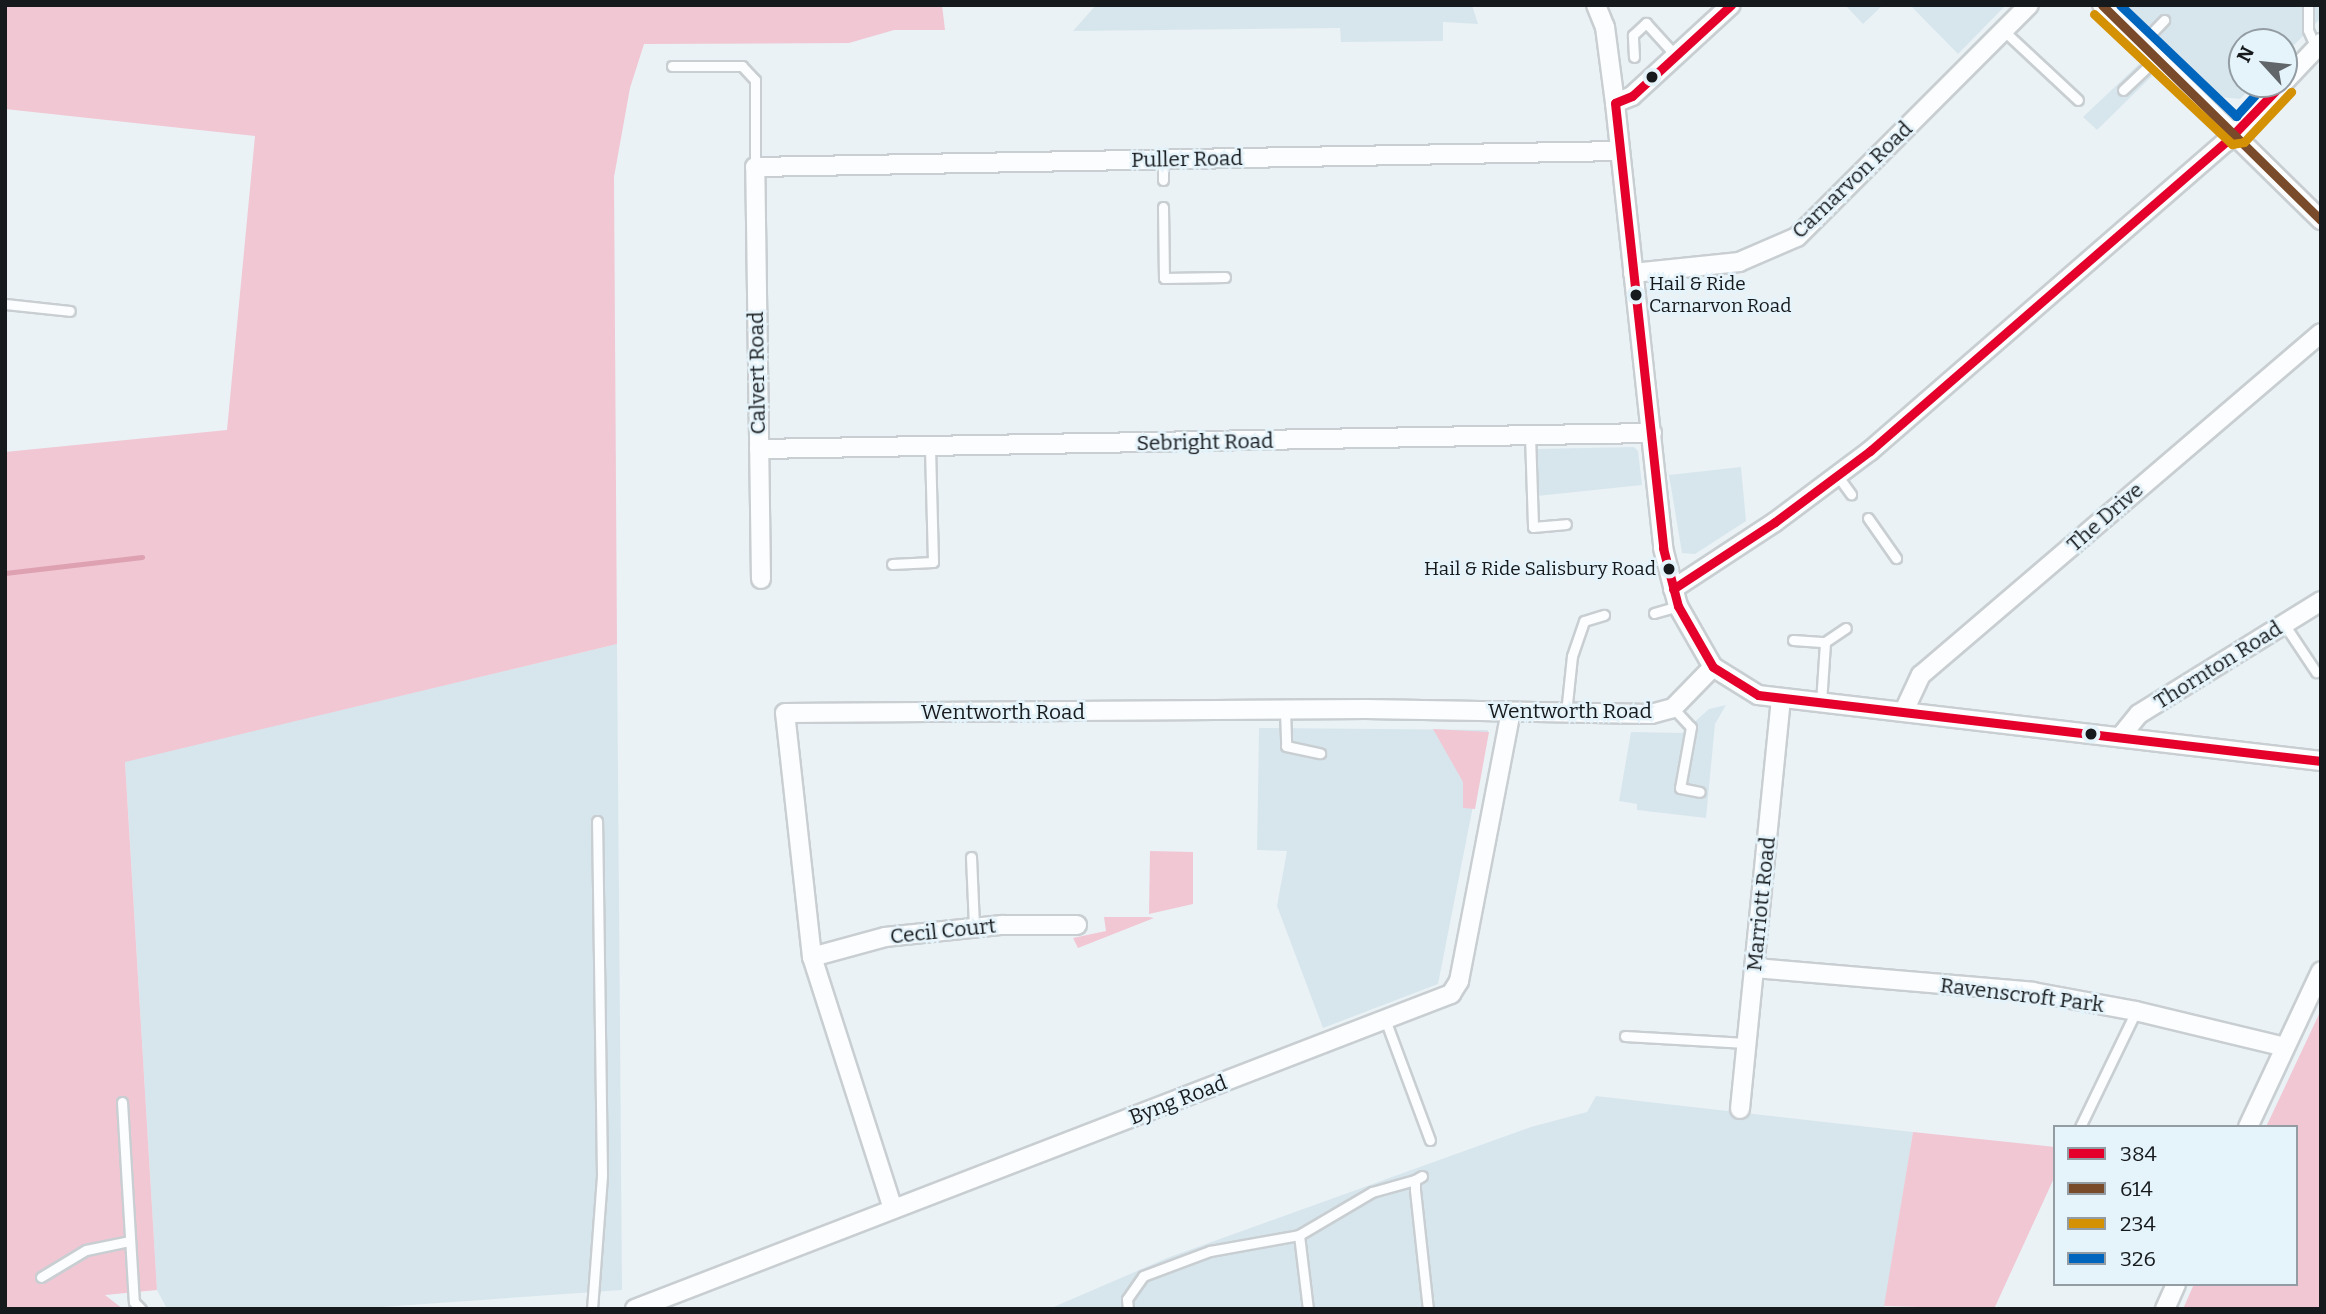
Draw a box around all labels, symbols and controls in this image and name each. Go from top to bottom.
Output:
north arrow [2228,28,2298,98]
text: N [2232,42,2259,66]
unlabelled marker [1645,70,1659,84]
street label: Carnarvon Road [1787,116,1917,244]
street label: Puller Road [1131,145,1243,173]
place label: Hail & Ride Carnarvon Road [1649,273,1791,317]
marker: Hail & Ride Carnarvon Road [1629,288,1643,302]
street label: Calvert Road [743,311,771,435]
street label: Sebright Road [1136,428,1274,456]
street label: The Drive [2062,477,2148,557]
place label: Hail & Ride Salisbury Road [1424,558,1656,580]
marker: Hail & Ride Salisbury Road [1662,562,1676,576]
street label: Thornton Road [2150,616,2286,714]
street label: Wentworth Road [1488,698,1652,724]
street label: Wentworth Road [921,699,1085,725]
unlabelled marker [2084,727,2098,741]
street label: Marriott Road [1741,836,1781,972]
street label: Cecil Court [889,913,997,949]
street label: Ravenscroft Park [1939,972,2105,1018]
street label: Byng Road [1126,1070,1230,1130]
legend [2053,1125,2298,1286]
text: 384 [2120,1141,2157,1167]
text: 614 [2120,1176,2153,1202]
text: 234 [2120,1211,2156,1237]
text: 326 [2120,1246,2156,1272]

